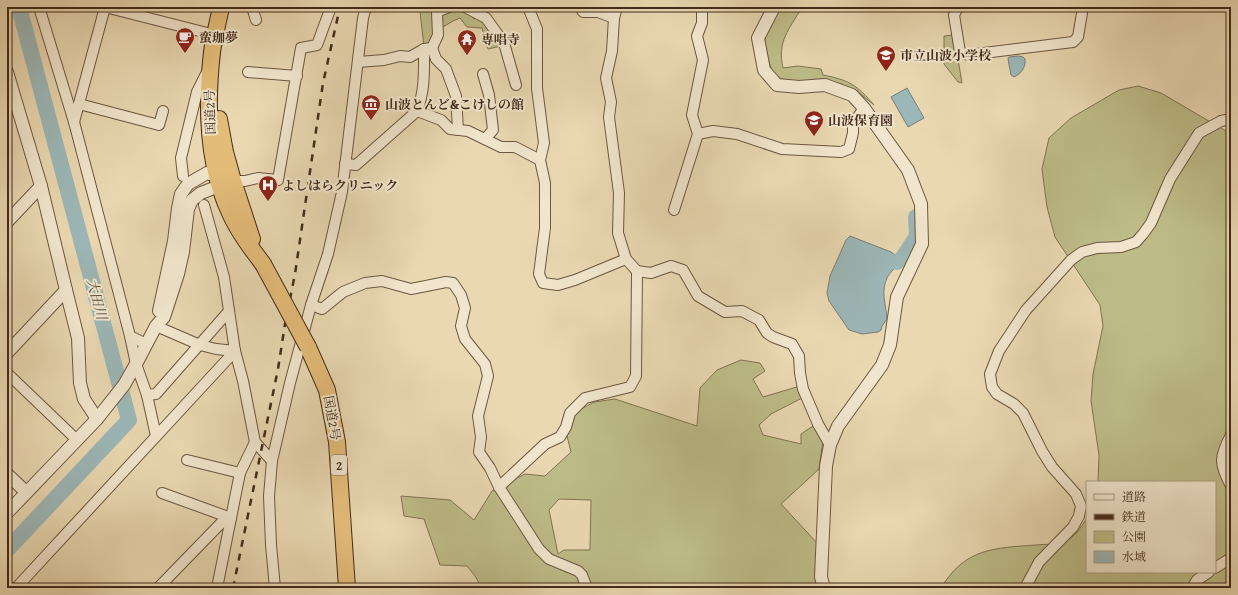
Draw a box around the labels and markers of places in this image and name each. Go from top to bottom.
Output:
cafe icon: 蛮珈夢 [174,26,196,54]
place label: 蛮珈夢 [199,28,238,47]
temple icon: 専唱寺 [456,28,478,56]
place label: 専唱寺 [481,30,520,49]
school or university icon: 市立山波小学校 [875,44,897,72]
place label: 市立山波小学校 [900,46,992,65]
museum icon: 山波とんど&こけしの館 [360,93,382,121]
place label: 山波とんど&こけしの館 [385,95,524,114]
school or university icon: 山波保育園 [803,109,825,137]
place label: 山波保育園 [828,111,893,130]
hospital icon: よしはらクリニック [257,174,279,202]
place label: よしはらクリニック [282,176,398,195]

